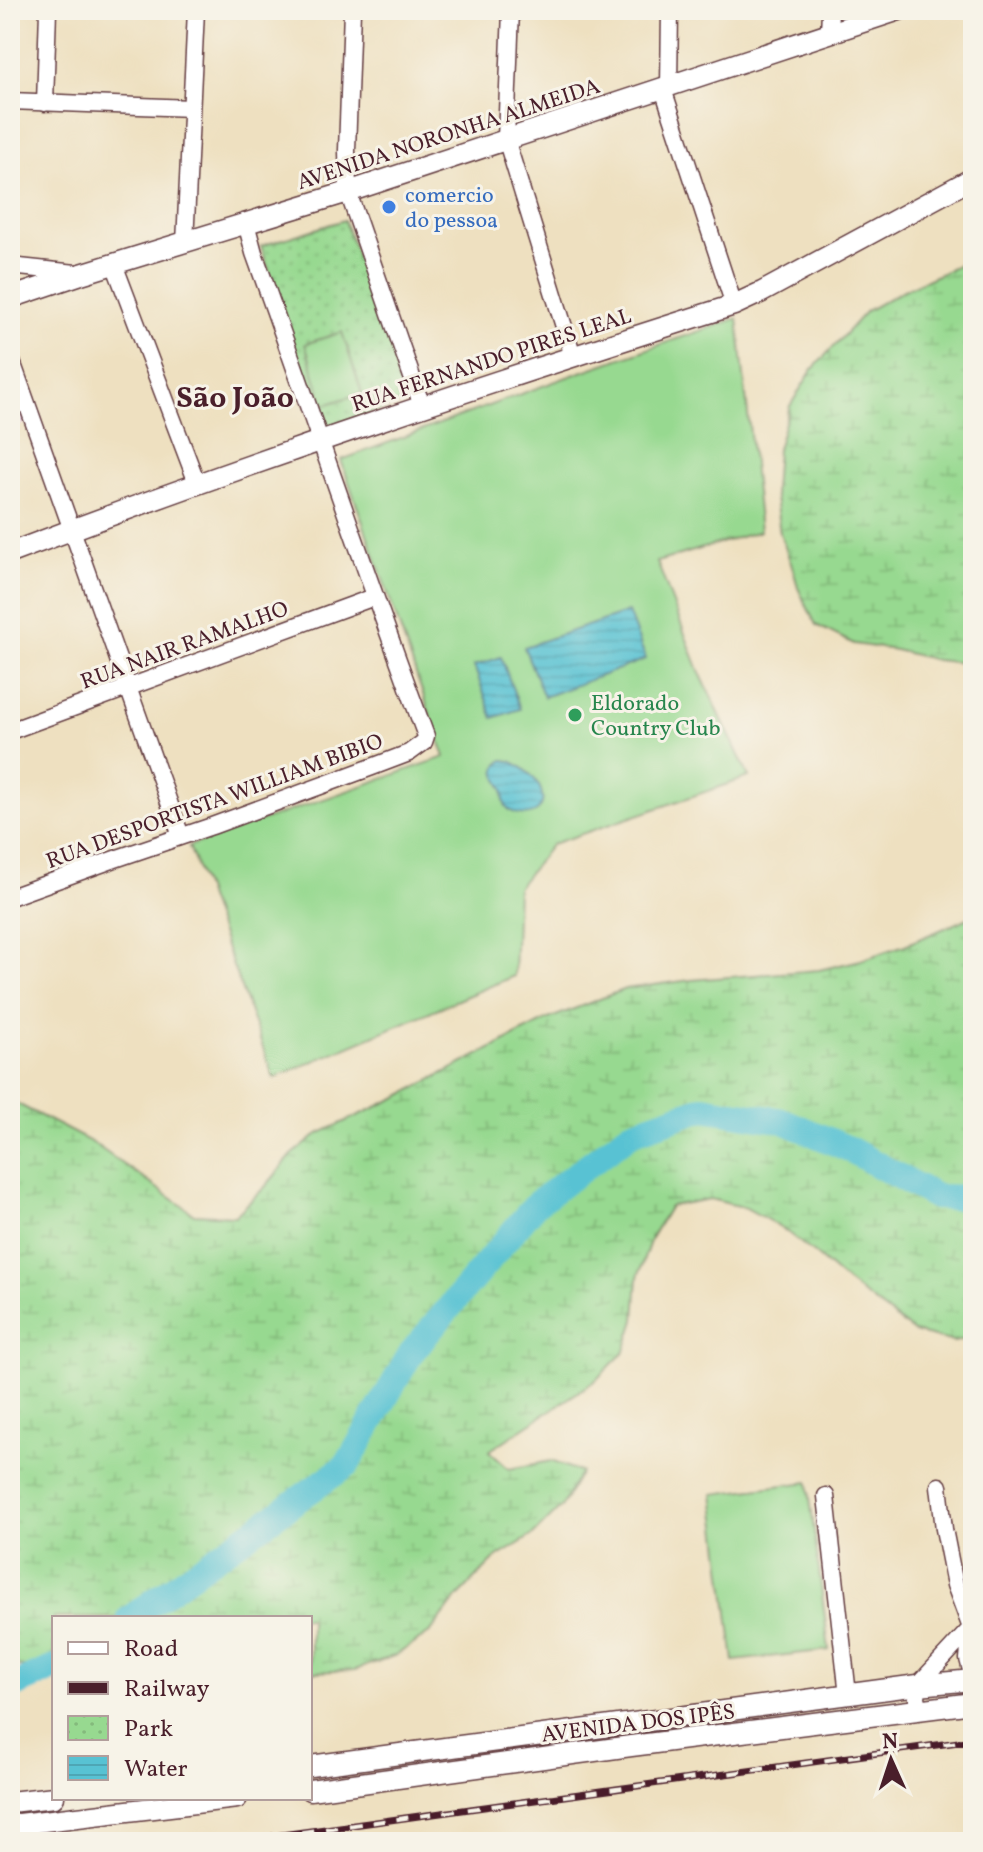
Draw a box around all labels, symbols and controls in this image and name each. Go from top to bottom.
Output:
street label: AVENIDA NORONHA ALMEIDA [293,72,604,199]
place label: comercio do pessoa [405,181,498,237]
marker: comercio do pessoa [380,198,398,216]
street label: RUA FERNANDO PIRES LEAL [348,301,636,421]
district label: São João [176,378,294,420]
street label: RUA NAIR RAMALHO [77,594,293,698]
place label: Eldorado Country Club [591,689,721,745]
marker: Eldorado Country Club [566,706,584,724]
street label: RUA DESPORTISTA WILLIAM BIBIO [42,727,388,878]
legend [52,1616,312,1800]
text: Road [124,1633,178,1667]
text: Railway [124,1673,210,1707]
street label: AVENIDA DOS IPÊS [540,1697,737,1752]
text: Park [124,1713,173,1747]
north arrow [851,1720,931,1800]
text: N [881,1727,899,1758]
text: Water [124,1753,188,1787]

